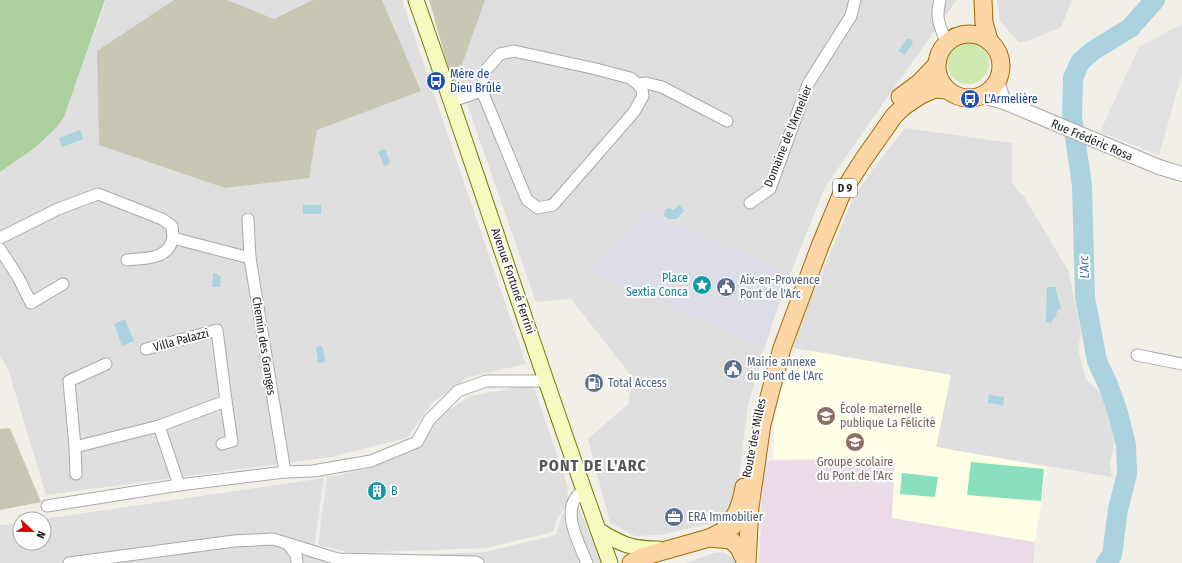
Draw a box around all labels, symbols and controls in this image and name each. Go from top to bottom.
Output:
place label: Mère de Dieu Brûlé [450,67,501,95]
bus stop icon: Mère de Dieu Brûlé [425,70,447,92]
street label: Domaine de l'Armelier [761,82,815,189]
bus stop icon: L'Armelière [959,88,981,110]
place label: L'Armelière [984,92,1038,106]
street label: Rue Frédéric Rosa [1049,116,1135,164]
road number: D 9 [833,179,857,197]
street label: Avenue Fortuné Ferrini [488,226,538,336]
water label: L'Arc [1076,255,1092,279]
place label: Place Sextia Conca [626,271,688,299]
place label: Aix-en-Provence Pont de l'Arc [740,273,820,301]
place icon: Place Sextia Conca [691,274,713,296]
public building icon: Aix-en-Provence Pont de l'Arc [715,276,737,298]
street label: Chemin des Granges [249,296,279,396]
street label: Villa Palazzi [152,326,210,354]
place label: Mairie annexe du Pont de l'Arc [747,355,823,383]
public building icon: Mairie annexe du Pont de l'Arc [722,358,744,380]
fuel station icon: Total Access [583,372,605,394]
place label: Total Access [608,376,667,390]
street label: Route des Milles [739,397,769,479]
place label: École maternelle publique La Félicité [840,401,935,430]
school or university icon: École maternelle publique La Félicité [815,405,837,427]
school or university icon: Groupe scolaire du Pont de l'Arc [844,431,866,453]
place label: Groupe scolaire du Pont de l'Arc [817,455,893,483]
district label: PONT DE L'ARC [539,456,647,475]
building icon: B [366,480,388,502]
place label: B [391,484,398,498]
office icon: ERA Immobilier [663,506,685,528]
place label: ERA Immobilier [688,510,764,524]
north arrow [12,511,52,551]
text: N [34,529,48,540]

